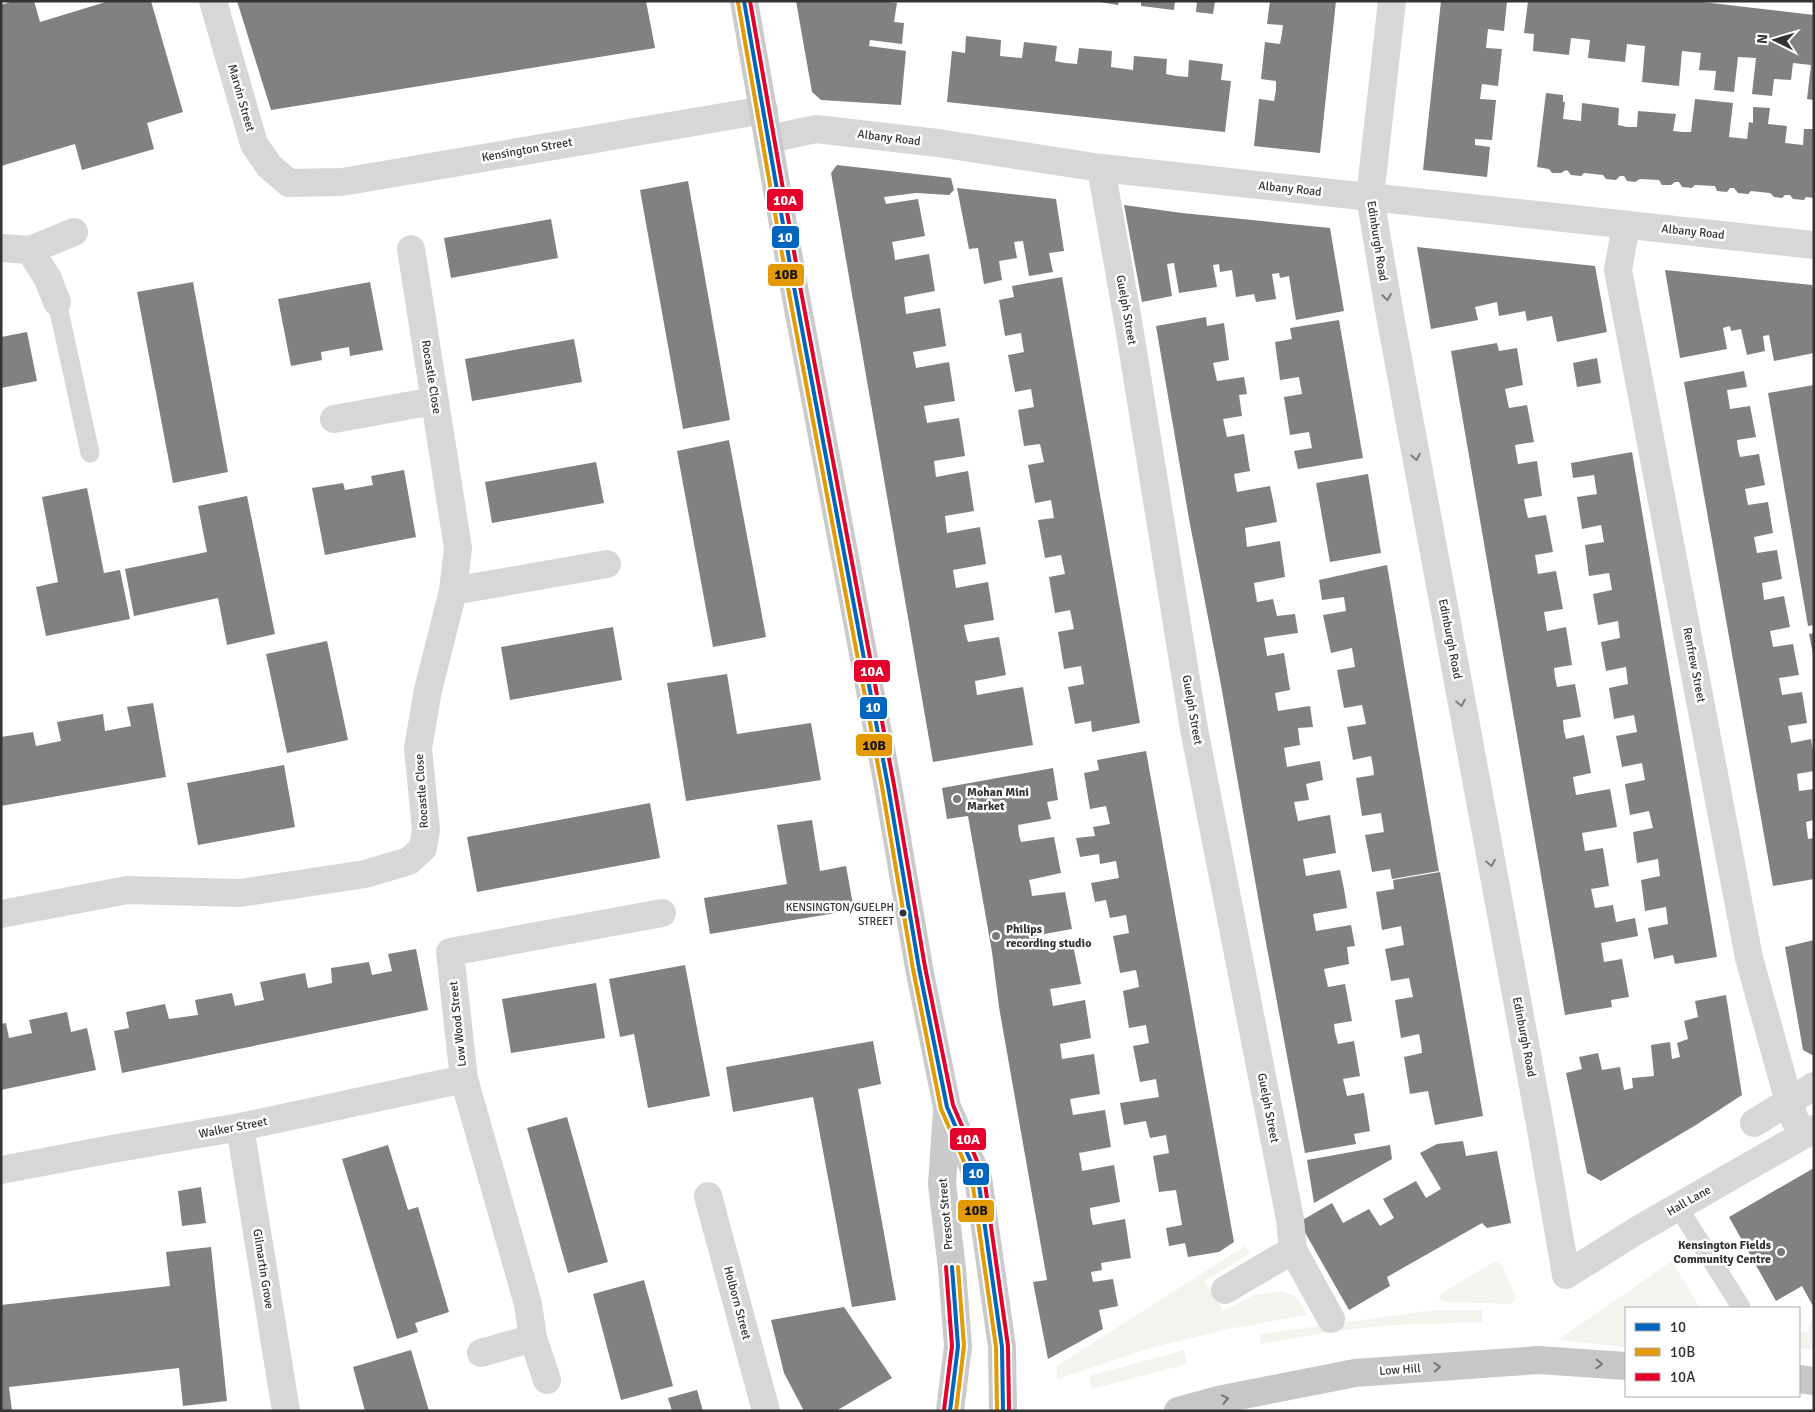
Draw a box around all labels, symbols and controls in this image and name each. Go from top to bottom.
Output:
north arrow [1750,15,1800,65]
text: N [1754,33,1771,45]
street label: Marvin Street [224,62,258,134]
street label: Albany Road [857,127,921,149]
street label: Kensington Street [481,135,573,165]
street label: Albany Road [1258,178,1322,200]
line badge: 10A [766,188,804,212]
text: 10A [773,192,797,209]
street label: Edinburgh Road [1363,200,1391,282]
street label: Albany Road [1661,221,1725,243]
line badge: 10 [771,225,800,249]
text: 10 [777,229,793,246]
line badge: 10B [767,263,805,287]
text: 10B [774,266,798,283]
street label: Guelph Street [1112,274,1140,346]
one-way arrow [1381,293,1391,302]
street label: Rocastle Close [418,339,444,415]
one-way arrow [1410,453,1420,462]
street label: Edinburgh Road [1435,598,1465,680]
street label: Renfrew Street [1679,626,1709,704]
line badge: 10A [853,659,891,683]
text: 10A [860,663,884,680]
street label: Guelph Street [1178,674,1206,746]
line badge: 10 [859,696,888,720]
text: 10 [865,699,881,716]
one-way arrow [1456,699,1466,707]
line badge: 10B [855,733,893,757]
text: 10B [862,737,886,754]
street label: Rocastle Close [412,753,432,829]
place label: Mohan Mini Market [967,785,1029,814]
marker: Mohan Mini Market [951,793,963,805]
one-way arrow [1485,858,1496,867]
place label: KENSINGTON/GUELPH STREET [786,901,895,928]
marker: KENSINGTON/GUELPH STREET [898,908,908,918]
place label: Philips recording studio [1006,922,1091,951]
marker: Philips recording studio [990,930,1002,942]
street label: Low Wood Street [446,981,470,1067]
street label: Edinburgh Road [1509,996,1539,1078]
street label: Guelph Street [1254,1072,1282,1144]
street label: Walker Street [197,1114,269,1142]
line badge: 10A [949,1127,987,1151]
text: 10A [956,1131,980,1148]
line badge: 10 [962,1162,990,1186]
text: 10 [968,1165,984,1182]
street label: Prescot Street [935,1178,957,1250]
street label: Hall Lane [1664,1182,1714,1220]
line badge: 10B [957,1199,995,1223]
text: 10B [964,1202,988,1219]
street label: Gilmartin Grove [249,1228,277,1310]
place label: Kensington Fields Community Centre [1673,1238,1772,1267]
marker: Kensington Fields Community Centre [1775,1246,1787,1258]
street label: Holborn Street [720,1265,754,1341]
legend [1625,1307,1800,1397]
text: 10 [1670,1318,1686,1336]
text: 10B [1670,1343,1695,1361]
one-way arrow [1596,1358,1604,1369]
street label: Low Hill [1379,1361,1422,1379]
one-way arrow [1434,1362,1442,1373]
text: 10A [1670,1368,1695,1386]
one-way arrow [1221,1394,1229,1404]

